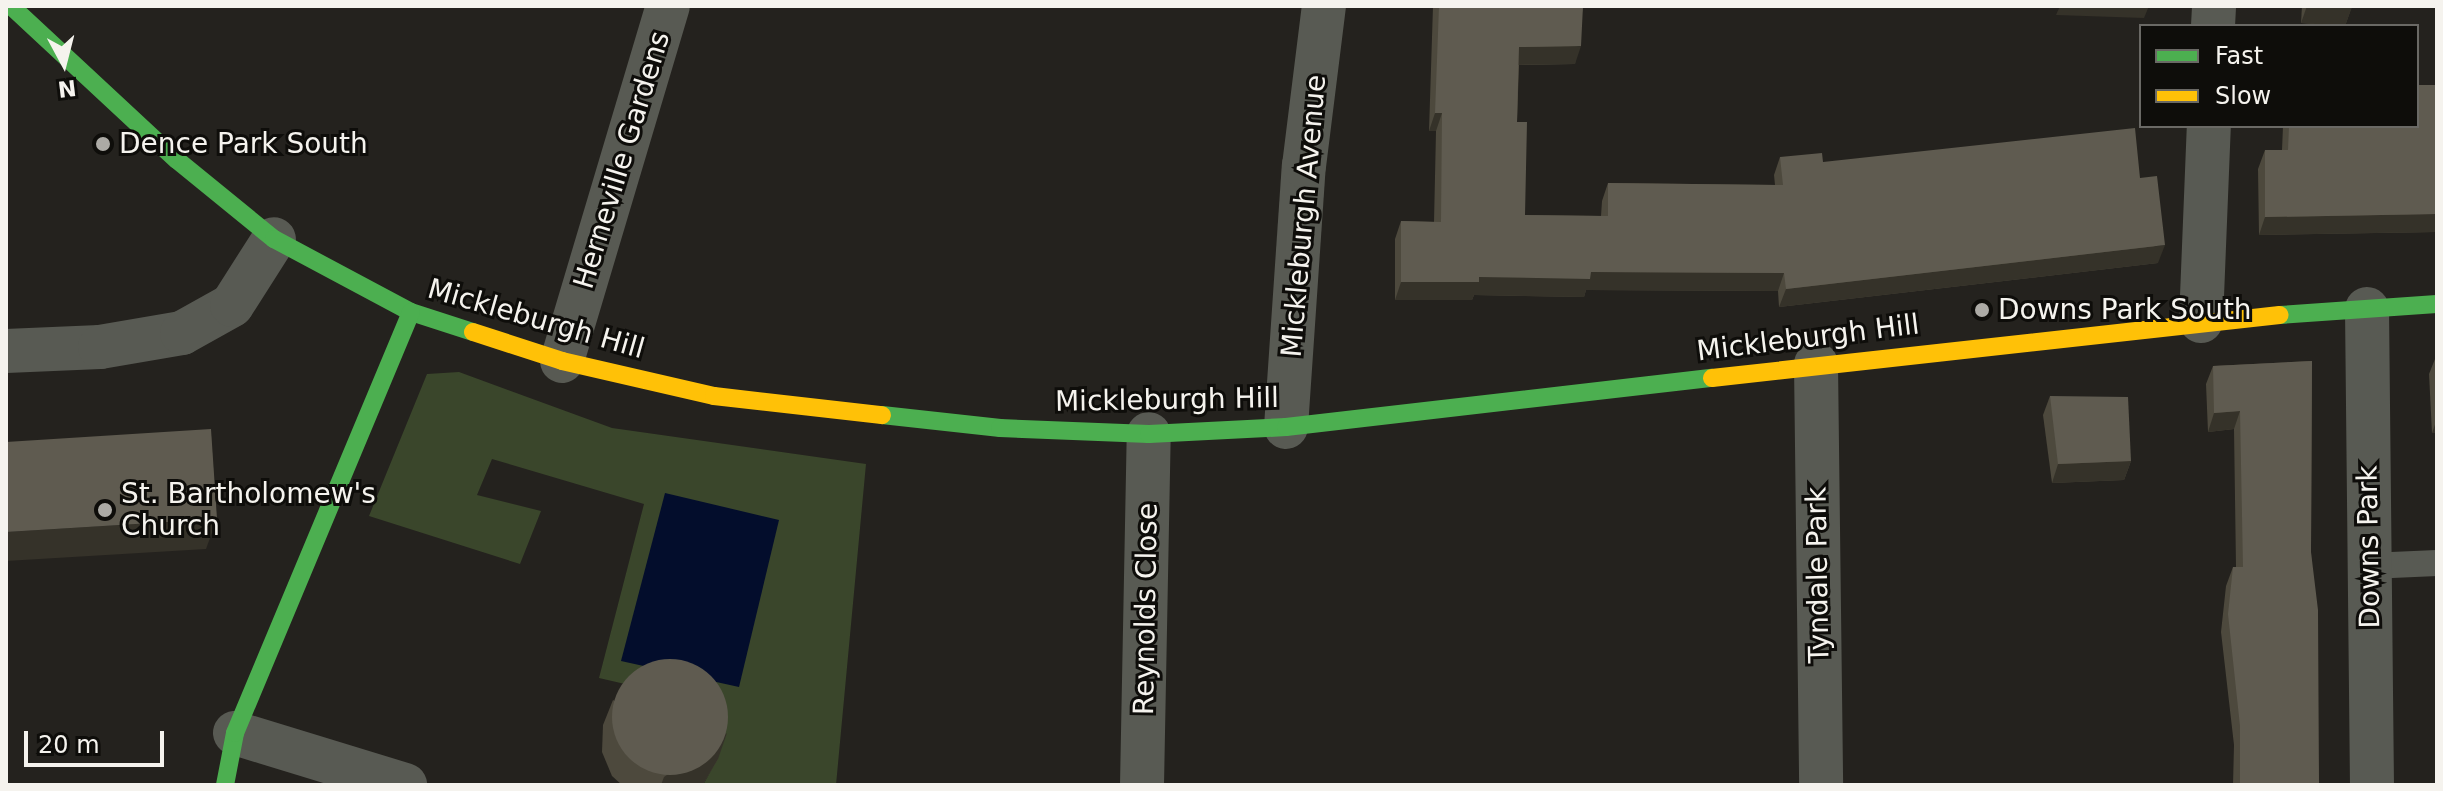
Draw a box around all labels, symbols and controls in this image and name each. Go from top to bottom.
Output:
north arrow [24,24,104,104]
legend [2139,24,2419,128]
street label: Herneville Gardens [567,27,677,293]
text: Fast [2215,42,2263,70]
street label: Mickleburgh Avenue [1275,73,1333,359]
text: N [56,75,78,102]
text: Slow [2215,82,2271,110]
place label: Dence Park South [119,127,368,161]
marker: Dence Park South [94,135,112,153]
street label: Mickleburgh Hill [424,272,648,366]
place label: Downs Park South [1998,293,2252,327]
marker: Downs Park South [1973,301,1991,319]
street label: Mickleburgh Hill [1695,308,1921,368]
street label: Mickleburgh Hill [1055,381,1279,419]
street label: Downs Park [2351,465,2387,629]
place label: St. Bartholomew's Church [121,477,376,543]
street label: Tyndale Park [1800,487,1836,663]
marker: St. Bartholomew's Church [96,501,114,519]
street label: Reynolds Close [1127,503,1165,715]
scale bar [28,715,168,765]
text: 20 m [38,731,100,759]

